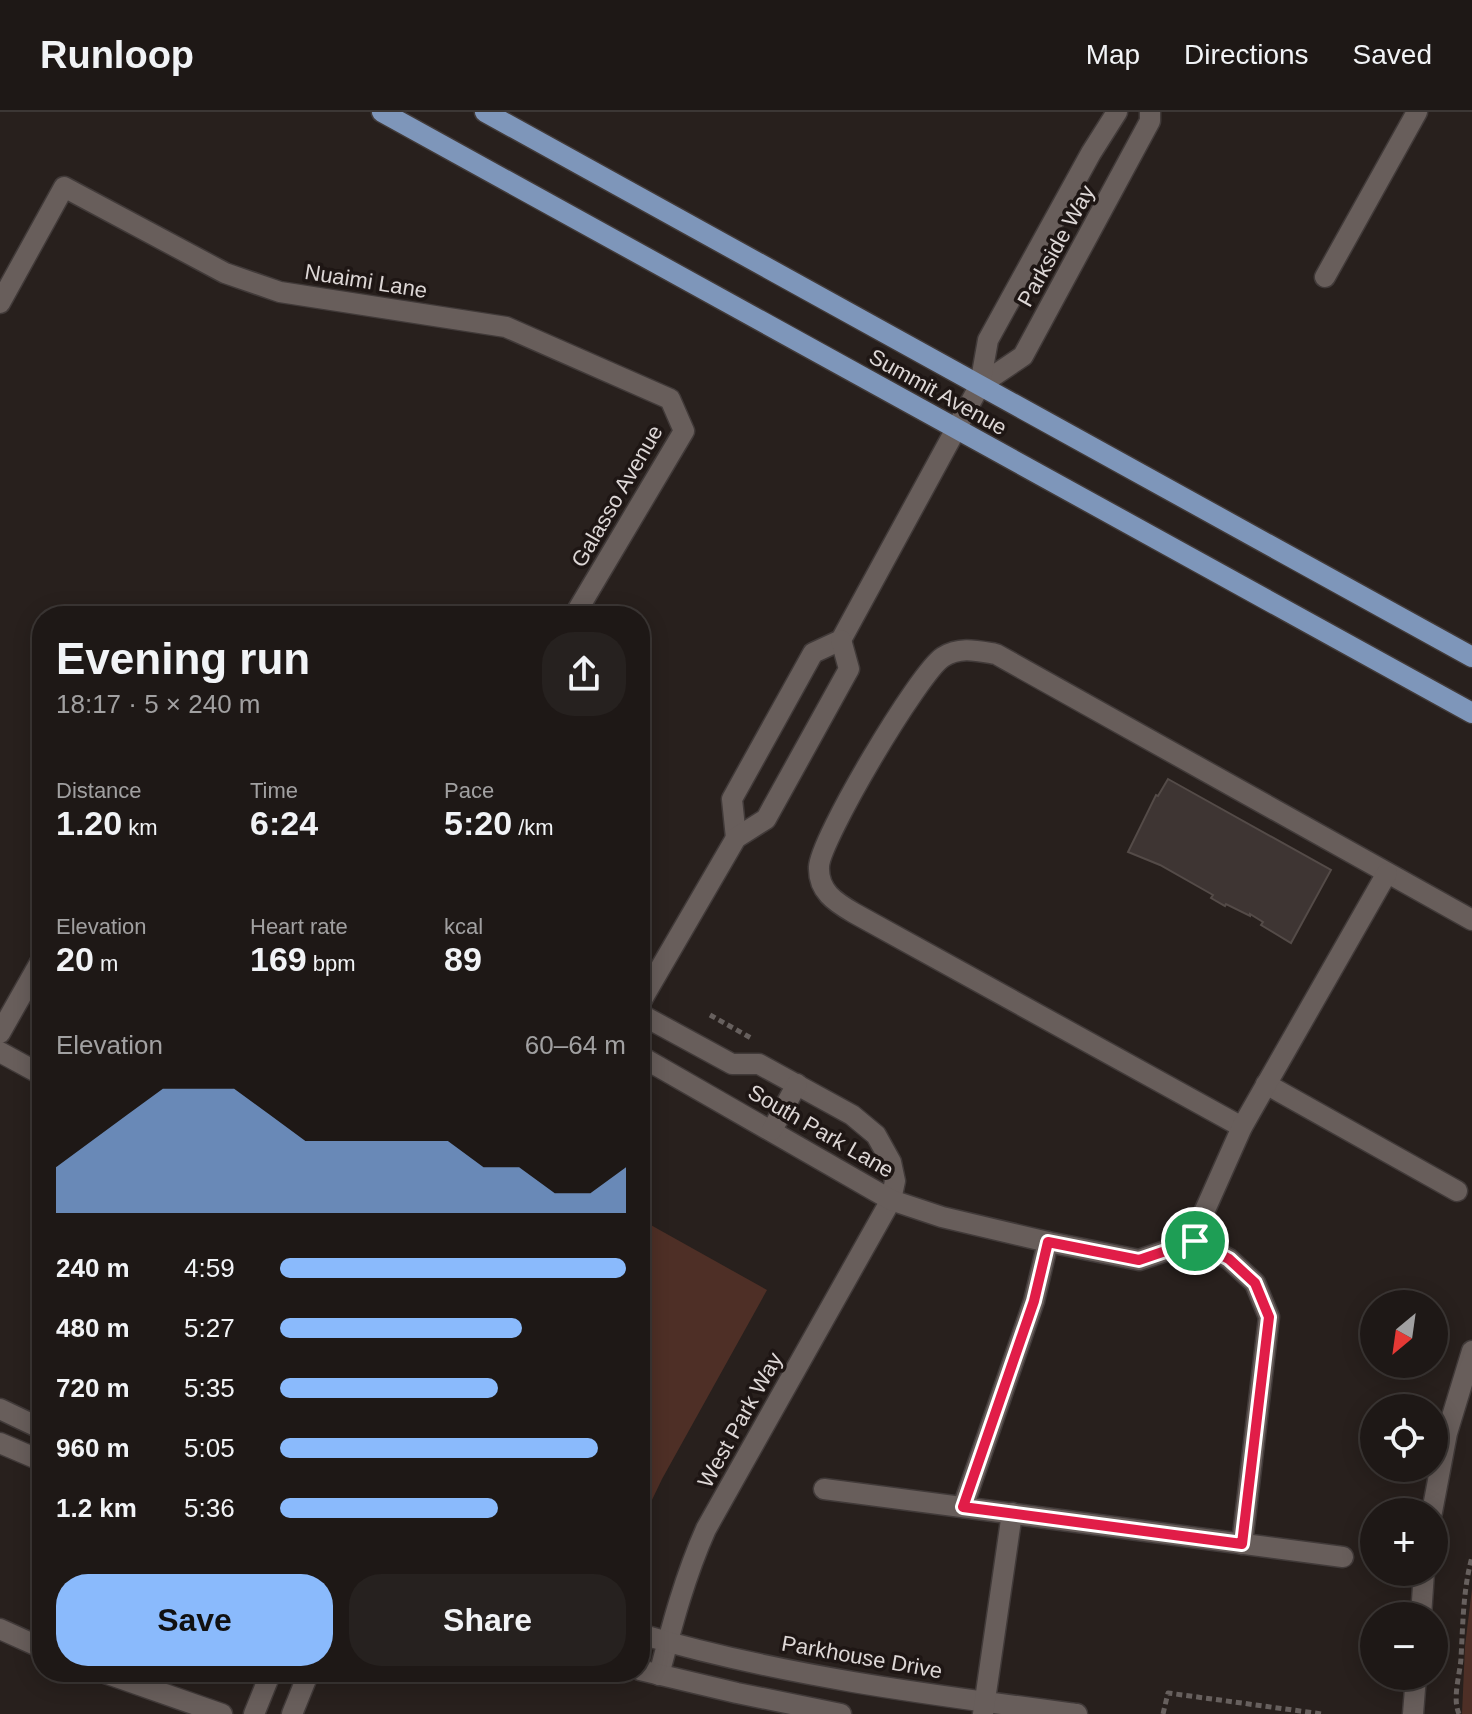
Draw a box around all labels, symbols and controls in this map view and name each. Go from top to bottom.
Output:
text: Runloop [40,34,194,76]
text: Map [1086,39,1140,70]
text: Directions [1184,39,1309,70]
text: Saved [1353,39,1432,70]
street label: Parkside Way [1012,181,1100,311]
street label: Nuaimi Lane [303,259,429,303]
street label: Summit Avenue [865,344,1011,440]
street label: Galasso Avenue [566,421,668,571]
button: share [542,632,626,716]
text: Evening run [56,634,310,683]
text: 18:17 · 5 × 240 m [56,689,261,719]
text: Distance [56,778,142,803]
text: Time [250,778,298,803]
text: Pace [444,778,494,803]
text: 1.20 [56,804,122,842]
text: 6:24 [250,804,318,842]
text: 5:20 [444,804,512,842]
text: km [122,815,158,840]
text: /km [512,815,554,840]
text: Elevation [56,914,147,939]
text: Heart rate [250,914,348,939]
text: kcal [444,914,483,939]
text: 20 [56,940,94,978]
text: 169 [250,940,307,978]
text: 89 [444,940,482,978]
text: m [94,951,118,976]
text: bpm [307,951,356,976]
text: Elevation [56,1030,163,1060]
text: 60–64 m [525,1030,626,1060]
street label: South Park Lane [744,1079,898,1183]
pin [1161,1207,1229,1275]
icon: arrive [1173,1219,1217,1263]
text: 240 m [56,1253,130,1283]
text: 4:59 [184,1253,235,1283]
north arrow [1360,1290,1448,1378]
map controls [1360,1290,1448,1690]
text: 480 m [56,1313,130,1343]
text: 5:27 [184,1313,235,1343]
street label: West Park Way [693,1348,787,1492]
text: 720 m [56,1373,130,1403]
text: 5:35 [184,1373,235,1403]
button: locate [1360,1394,1448,1482]
text: 960 m [56,1433,130,1463]
text: 5:05 [184,1433,235,1463]
text: 1.2 km [56,1493,137,1523]
text: 5:36 [184,1493,235,1523]
button: + [1360,1498,1448,1586]
button: Save [56,1574,333,1666]
button: Share [349,1574,626,1666]
button: − [1360,1602,1448,1690]
street label: Parkhouse Drive [780,1631,944,1683]

